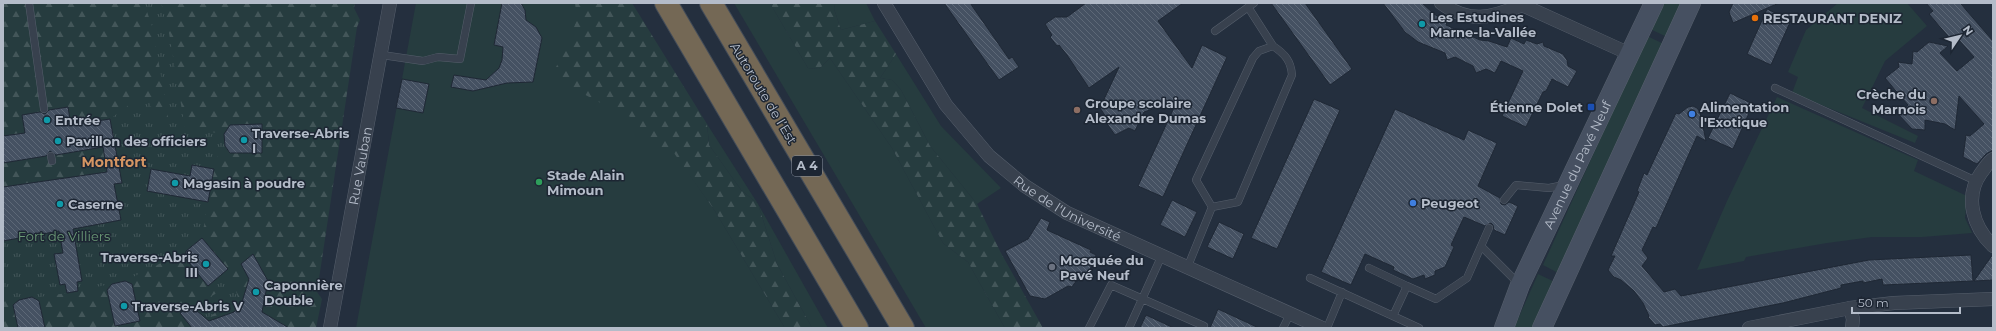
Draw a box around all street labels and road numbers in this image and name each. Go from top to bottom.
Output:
street label: Autoroute de l’Est [727,39,801,147]
street label: Avenue du Pavé Neuf [1540,98,1615,231]
street label: Rue Vauban [345,125,375,206]
road number: A 4 [792,156,822,176]
street label: Rue de l'Université [1010,172,1124,244]

